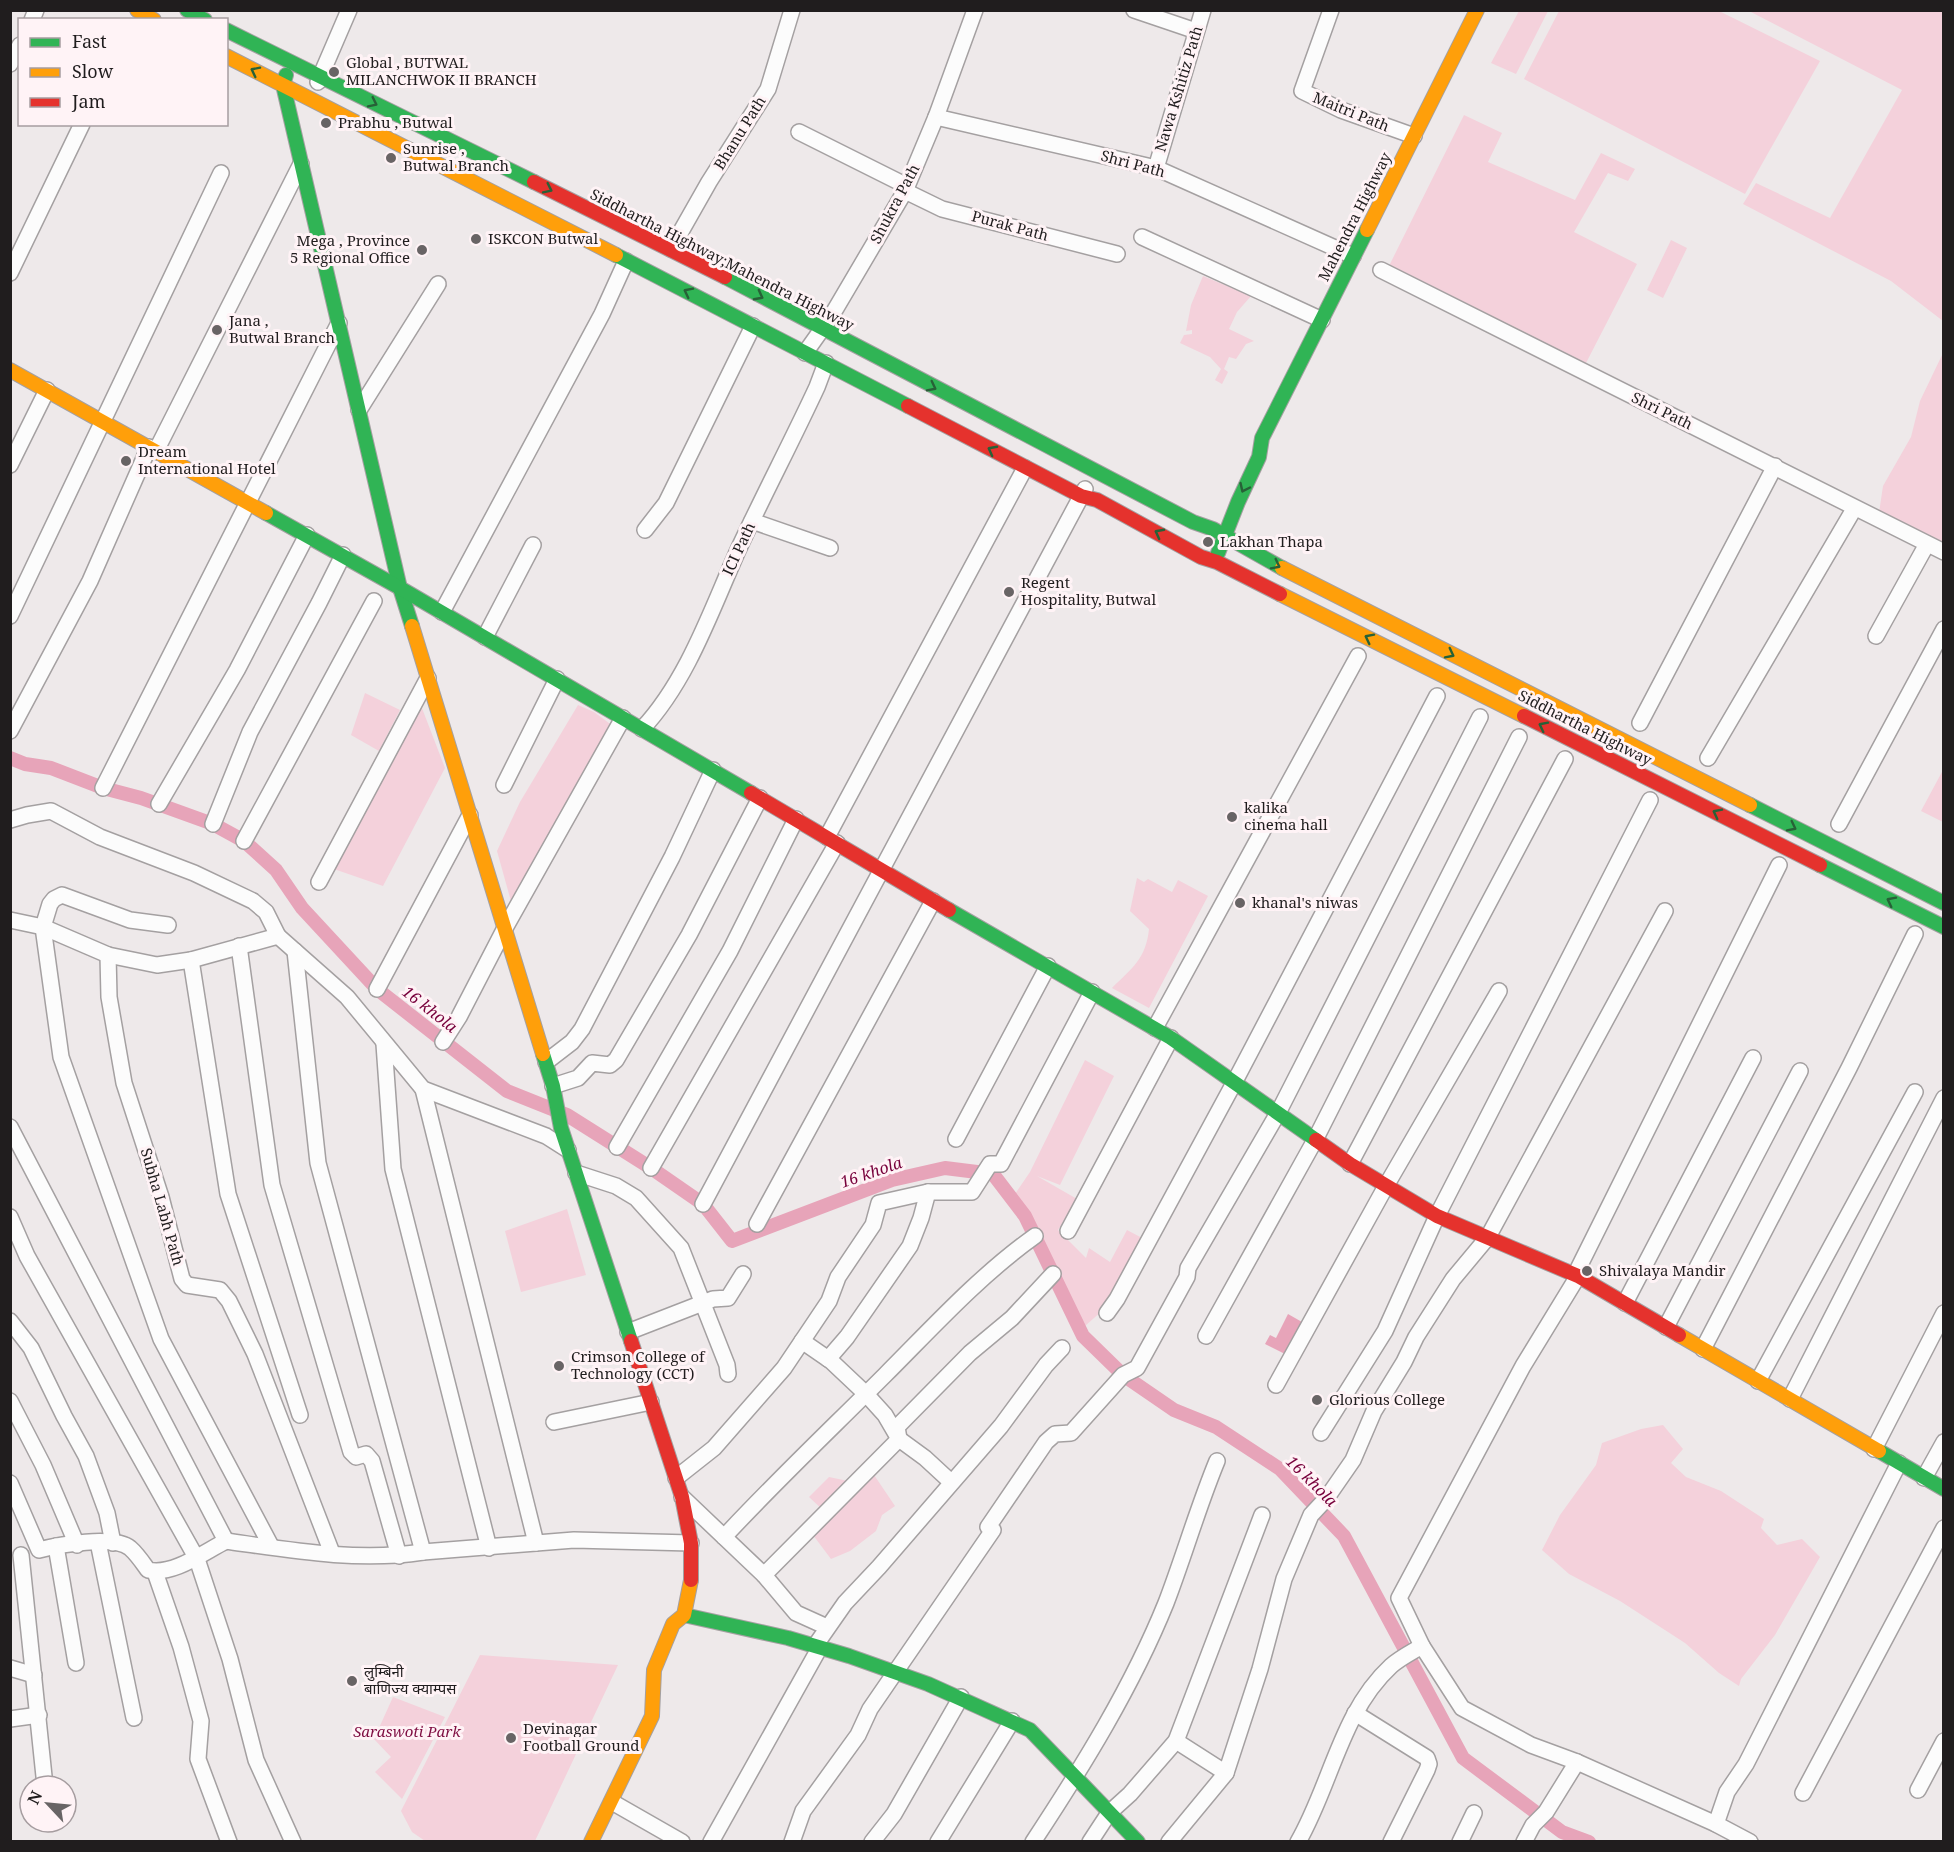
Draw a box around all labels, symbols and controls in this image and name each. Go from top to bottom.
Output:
legend [18,18,228,126]
street label: Nawa Kshitiz Path [1149,23,1207,154]
text: Fast [72,29,107,53]
place label: Global , BUTWAL MILANCHWOK II BRANCH [346,52,537,89]
text: Slow [72,59,114,83]
marker: Global , BUTWAL MILANCHWOK II BRANCH [327,65,341,79]
one-way arrow [251,67,261,78]
street label: Maitri Path [1310,87,1393,136]
text: Jam [71,89,106,113]
street label: Bhanu Path [709,91,770,173]
one-way arrow [366,96,377,107]
place label: Prabhu , Butwal [338,112,453,132]
marker: Prabhu , Butwal [319,116,333,130]
place label: Sunrise , Butwal Branch [403,138,510,175]
street label: Shri Path [1099,145,1168,181]
street label: Mahendra Highway [1313,148,1395,284]
marker: Sunrise , Butwal Branch [384,151,398,165]
street label: Shukra Path [865,160,924,247]
one-way arrow [541,182,552,193]
street label: Siddhartha Highway;Mahendra Highway [587,184,858,335]
street label: Purak Path [970,205,1051,245]
place label: ISKCON Butwal [488,228,599,248]
place label: Mega , Province 5 Regional Office [290,230,410,267]
marker: ISKCON Butwal [469,232,483,246]
marker: Mega , Province 5 Regional Office [415,243,429,257]
one-way arrow [684,288,695,299]
one-way arrow [753,289,763,300]
place label: Jana , Butwal Branch [228,310,336,347]
marker: Jana , Butwal Branch [210,323,224,337]
one-way arrow [926,380,936,391]
street label: Shri Path [1628,387,1697,434]
place label: Dream International Hotel [138,441,276,478]
one-way arrow [987,446,998,457]
marker: Dream International Hotel [119,454,133,468]
one-way arrow [1239,481,1251,492]
street label: ICI Path [717,518,759,578]
one-way arrow [1154,529,1165,540]
place label: Lakhan Thapa [1220,531,1323,551]
marker: Lakhan Thapa [1201,535,1215,549]
one-way arrow [1270,557,1281,569]
place label: Regent Hospitality, Butwal [1021,572,1157,609]
marker: Regent Hospitality, Butwal [1002,585,1016,599]
one-way arrow [1364,634,1375,645]
one-way arrow [1443,646,1454,658]
street label: Siddhartha Highway [1515,685,1656,770]
one-way arrow [1538,721,1549,733]
place label: kalika cinema hall [1244,797,1328,834]
one-way arrow [1712,809,1723,821]
marker: kalika cinema hall [1225,810,1239,824]
one-way arrow [1786,819,1797,831]
place label: khanal's niwas [1252,892,1358,912]
marker: khanal's niwas [1233,896,1247,910]
one-way arrow [1887,897,1898,908]
water label: 16 khola [398,981,463,1038]
street label: Subha Labh Path [137,1146,189,1268]
water label: 16 khola [837,1151,906,1193]
place label: Shivalaya Mandir [1599,1260,1726,1280]
marker: Shivalaya Mandir [1580,1264,1594,1278]
place label: Crimson College of Technology (CCT) [571,1346,706,1383]
marker: Crimson College of Technology (CCT) [552,1359,566,1373]
place label: Glorious College [1329,1389,1445,1409]
marker: Glorious College [1310,1393,1324,1407]
water label: 16 khola [1282,1451,1343,1512]
place label: लुम्बिनी बाणिज्य क्याम्पस [364,1661,457,1698]
marker: लुम्बिनी बाणिज्य क्याम्पस [345,1674,359,1688]
place label: Devinagar Football Ground [523,1718,640,1755]
park label: Saraswoti Park [353,1721,461,1741]
marker: Devinagar Football Ground [504,1731,518,1745]
north arrow [18,1774,78,1834]
text: N [22,1787,47,1808]

